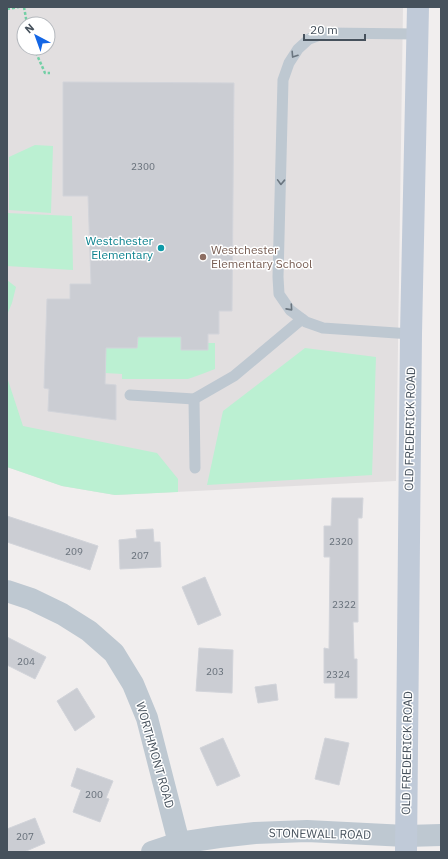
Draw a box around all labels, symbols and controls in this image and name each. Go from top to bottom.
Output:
north arrow [16,16,56,56]
scale bar [304,16,365,42]
text: N [22,21,37,36]
text: 20 m [310,22,338,37]
one-way arrow [292,50,299,57]
house number: 2300 [131,160,155,173]
one-way arrow [276,179,285,185]
place label: Westchester Elementary [86,233,154,262]
place label: Westchester Elementary School [211,242,312,271]
marker: Westchester Elementary [156,243,166,253]
marker: Westchester Elementary School [198,252,208,262]
one-way arrow [285,303,292,311]
street label: OLD FREDERICK ROAD [401,367,418,491]
house number: 2320 [329,535,353,548]
house number: 209 [65,545,83,558]
house number: 207 [131,549,149,562]
house number: 2322 [332,598,356,611]
house number: 204 [17,655,35,668]
house number: 203 [206,665,224,678]
house number: 2324 [326,668,350,681]
street label: OLD FREDERICK ROAD [398,691,415,815]
street label: WORTHMONT ROAD [133,700,178,810]
house number: 200 [85,788,103,801]
street label: STONEWALL ROAD [269,825,371,842]
house number: 207 [16,830,34,843]

